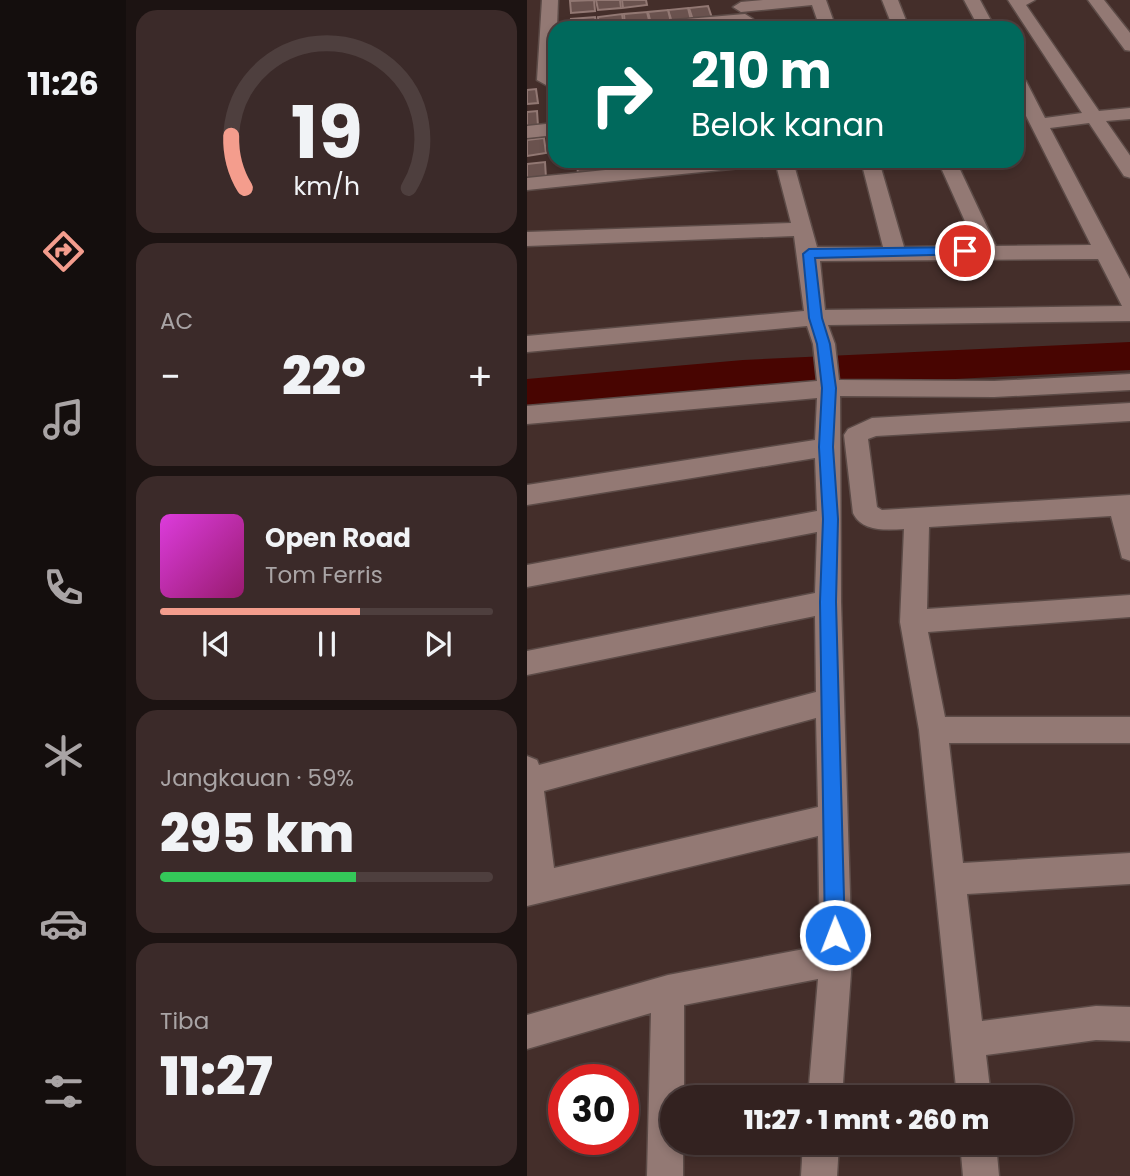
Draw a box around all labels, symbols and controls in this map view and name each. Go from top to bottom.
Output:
text: 210 m [691,37,832,105]
icon: right [576,49,667,140]
text: 11:26 [27,61,99,106]
text: 19 [290,82,363,183]
text: Belok kanan [691,102,885,147]
text: km/h [293,168,360,203]
pin [935,221,995,281]
icon: directions [39,227,88,276]
icon: arrive [946,232,984,270]
text: AC [160,305,193,337]
text: 22° [282,340,366,413]
text: − [160,350,181,403]
text: + [467,350,493,403]
icon: music [39,395,88,444]
text: Open Road [265,520,411,556]
text: Tom Ferris [265,559,383,591]
icon: phone [39,563,88,612]
icon: previous [197,625,235,663]
icon: pause [308,625,346,663]
icon: next [419,625,457,663]
icon: climate [39,731,88,780]
text: Jangkauan · 59% [160,762,354,794]
text: 295 km [160,797,354,870]
position arrow [798,898,872,972]
icon: car [39,899,88,948]
text: Tiba [160,1005,209,1037]
text: 11:27 [160,1040,273,1113]
speed limit sign: 30 [548,1064,639,1155]
icon: filters [39,1067,88,1116]
text: 11:27 · 1 mnt · 260 m [744,1102,989,1138]

